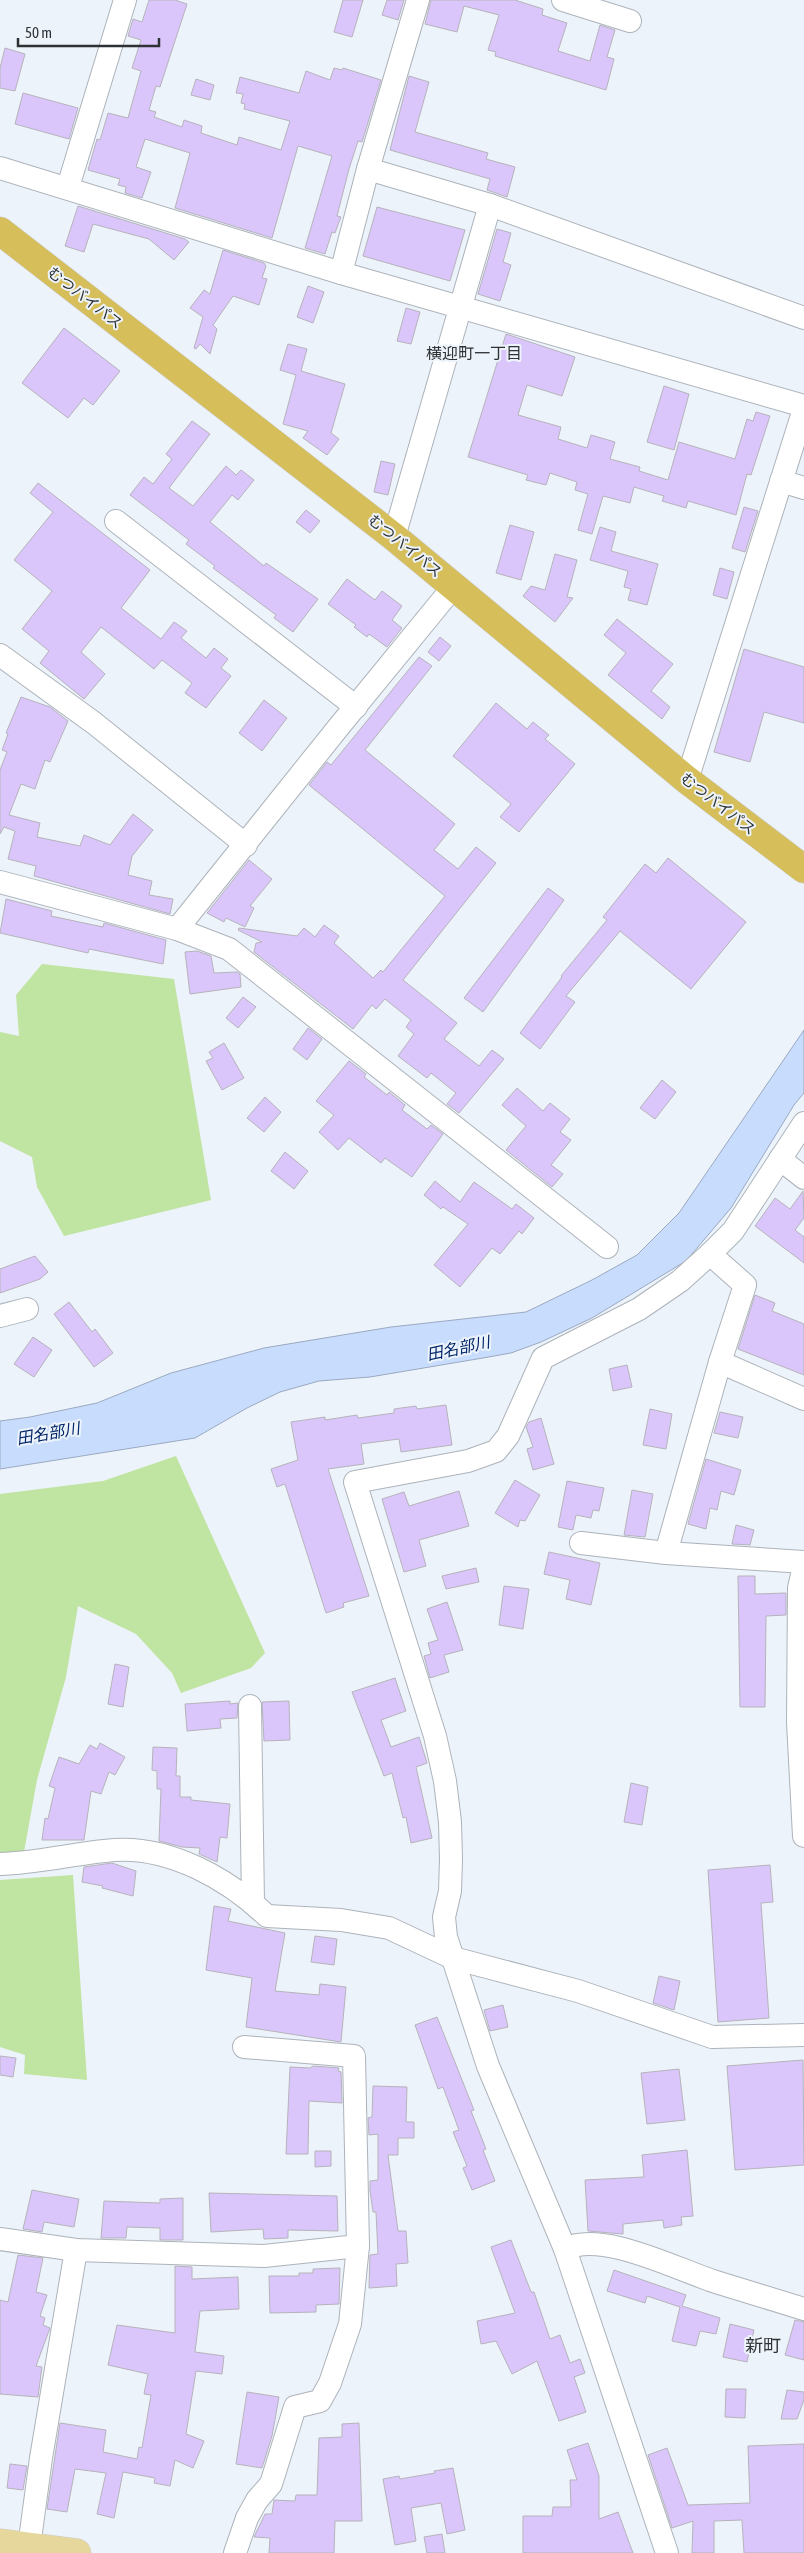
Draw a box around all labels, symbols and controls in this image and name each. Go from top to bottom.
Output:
scale bar [18,15,159,47]
text: 50 m [25,24,52,41]
street label: むつバイパス [45,263,126,332]
district label: 横迎町一丁目 [426,344,522,362]
street label: むつバイパス [365,511,446,580]
street label: むつバイパス [678,769,759,838]
water label: 田名部川 [425,1332,493,1363]
water label: 田名部川 [15,1418,83,1447]
district label: 新町 [745,2335,781,2356]

